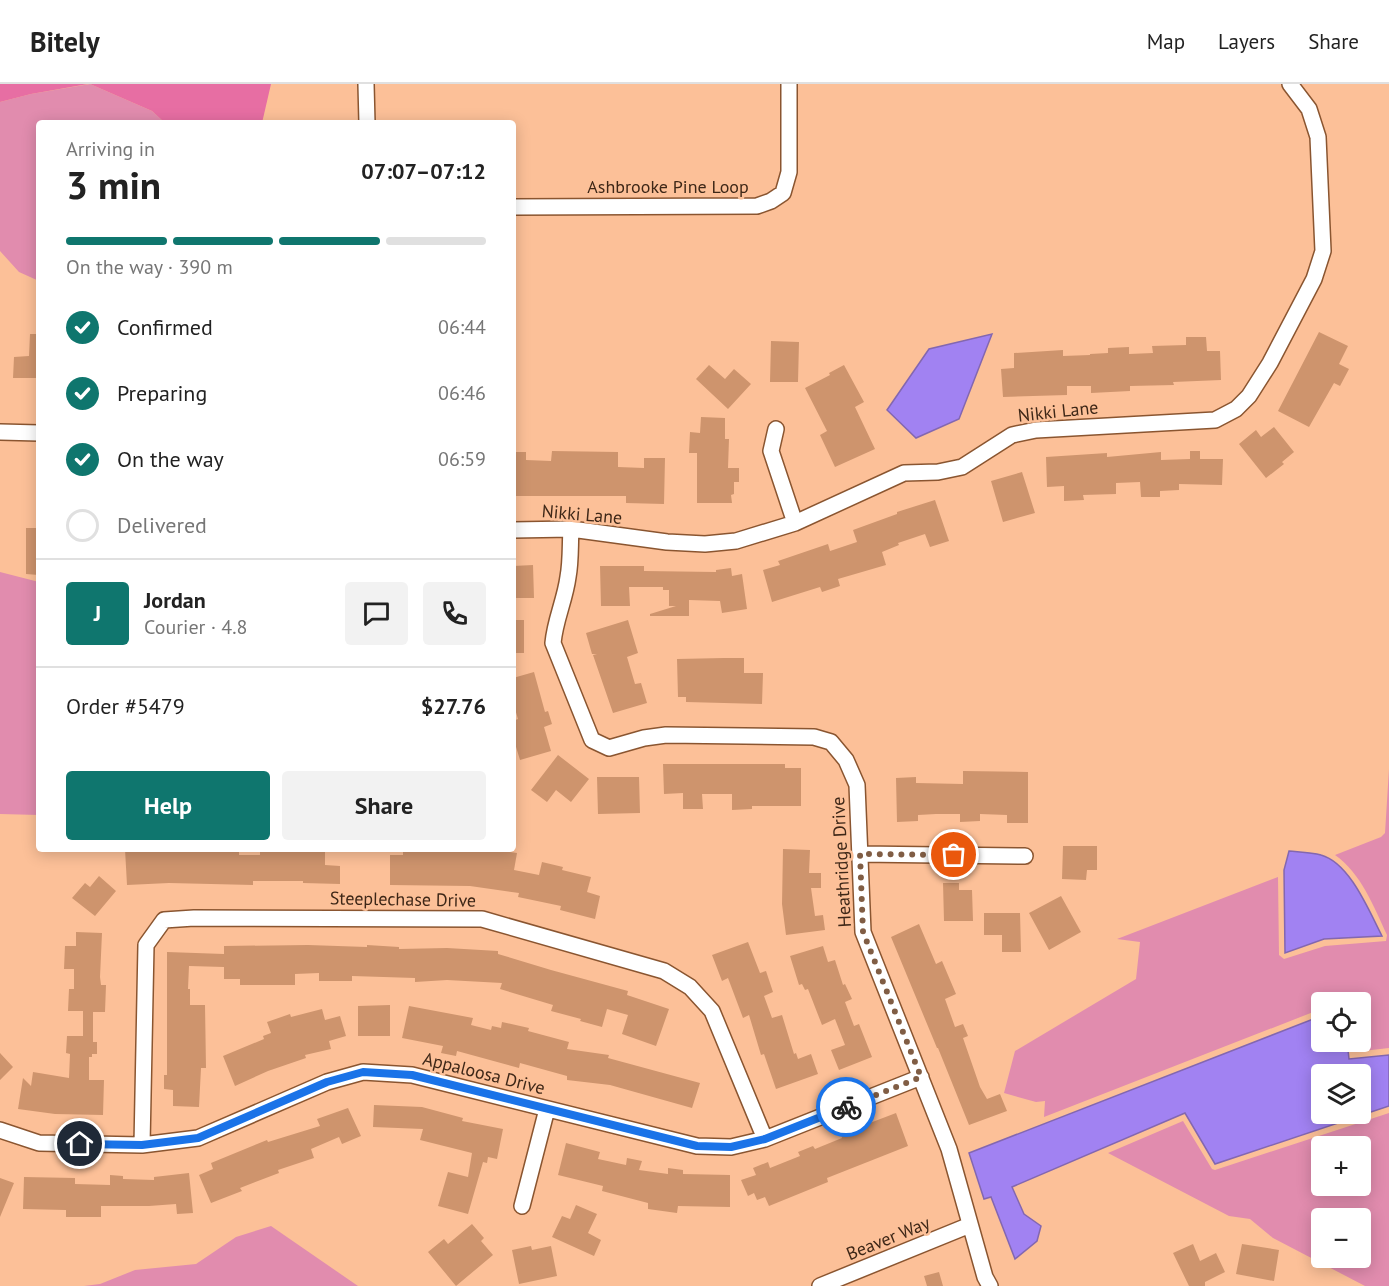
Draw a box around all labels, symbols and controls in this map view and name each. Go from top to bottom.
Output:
text: Bitely [30,23,100,60]
text: Map [1147,28,1185,55]
text: Layers [1218,28,1275,55]
text: Share [1308,28,1359,55]
text: Arriving in [66,136,155,162]
text: 07:07–07:12 [361,157,486,185]
text: 3 min [66,159,161,210]
street label: Ashbrooke Pine Loop [587,175,749,198]
text: On the way · 390 m [66,254,233,280]
icon: check [66,311,99,344]
text: Confirmed [117,313,213,341]
text: 06:44 [438,314,486,340]
icon: check [66,377,99,410]
text: Preparing [117,379,207,407]
text: 06:46 [438,380,486,406]
street label: Nikki Lane [1017,395,1099,427]
icon: check [66,443,99,476]
text: On the way [117,445,224,473]
text: 06:59 [438,446,486,472]
street label: Nikki Lane [541,499,623,529]
text: Delivered [117,511,207,539]
button: chat [345,582,408,645]
button: phone [423,582,486,645]
text: Jordan [144,586,206,614]
text: J [94,599,101,627]
text: Courier · 4.8 [144,614,247,640]
text: Order #5479 [66,692,185,720]
text: $27.76 [421,692,486,720]
button: Help [66,771,270,840]
button: Share [282,771,486,840]
street label: Heathridge Drive [826,796,856,928]
pin [928,829,979,880]
icon: bag [937,838,970,871]
street label: Steeplechase Drive [330,886,476,912]
map controls [1311,992,1371,1268]
button: locate [1311,992,1371,1052]
street label: Appaloosa Drive [421,1047,547,1099]
button: layers [1311,1064,1371,1124]
courier [816,1077,876,1137]
icon: bike [830,1091,863,1124]
pin [54,1118,105,1169]
icon: home [63,1127,96,1160]
button: + [1311,1136,1371,1196]
button: − [1311,1208,1371,1268]
street label: Beaver Way [843,1211,934,1265]

